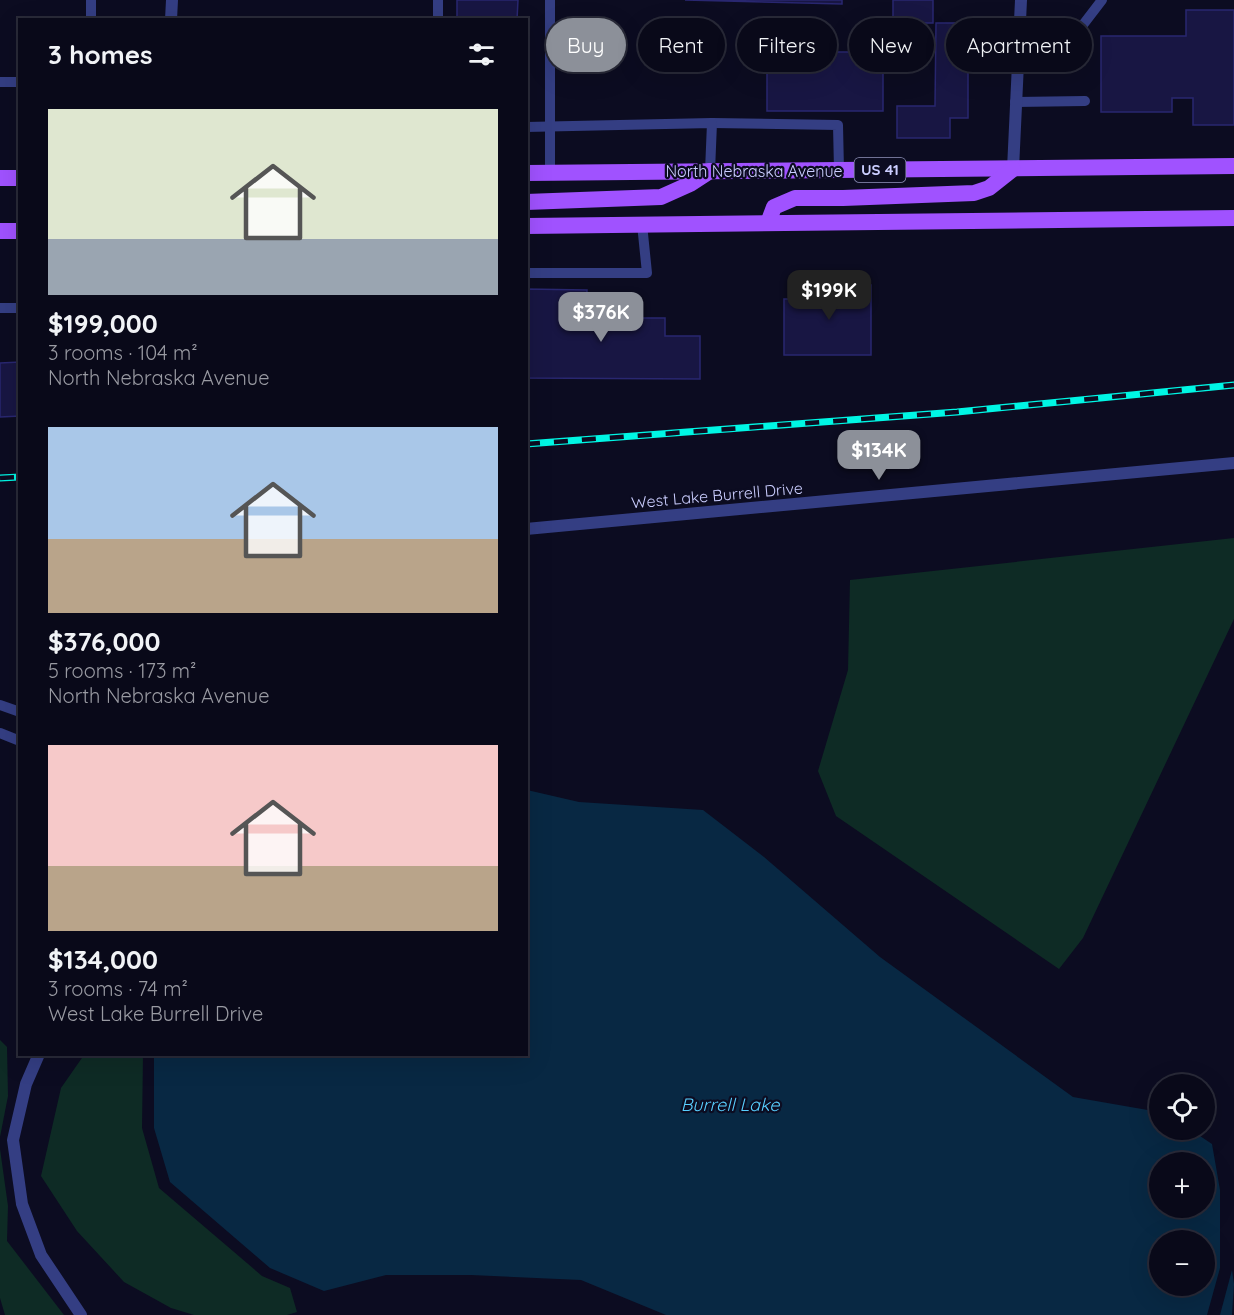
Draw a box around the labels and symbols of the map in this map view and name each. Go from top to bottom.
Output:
road number: US 41 [854,158,906,182]
street label: North Nebraska Avenue [665,161,843,181]
pin: $199K [787,270,871,321]
pin: $376K [559,292,643,343]
pin: $134K [837,430,921,481]
street label: West Lake Burrell Drive [630,478,804,512]
water label: Burrell Lake [681,1093,780,1116]

